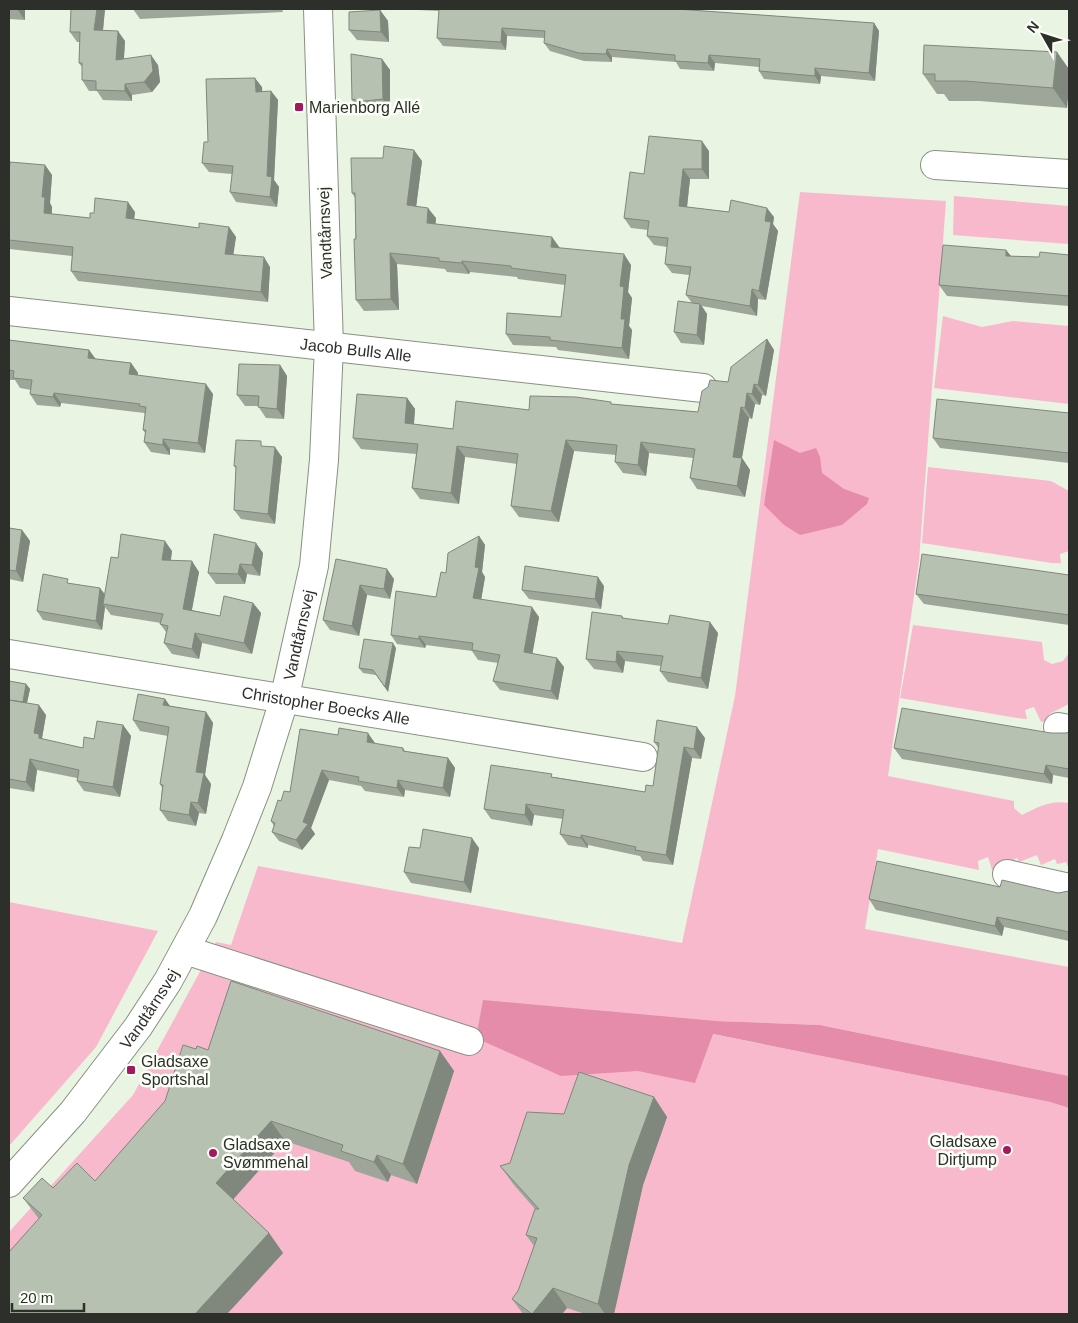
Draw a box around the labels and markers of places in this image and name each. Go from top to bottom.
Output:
place label: Marienborg Allé [309,99,420,116]
marker: Marienborg Allé [293,101,305,113]
place label: Gladsaxe Sportshal [141,1053,209,1088]
marker: Gladsaxe Sportshal [125,1064,137,1076]
place label: Gladsaxe Dirtjump [929,1133,997,1168]
place label: Gladsaxe Svømmehal [223,1136,308,1171]
marker: Gladsaxe Dirtjump [1001,1144,1013,1156]
marker: Gladsaxe Svømmehal [207,1147,219,1159]

